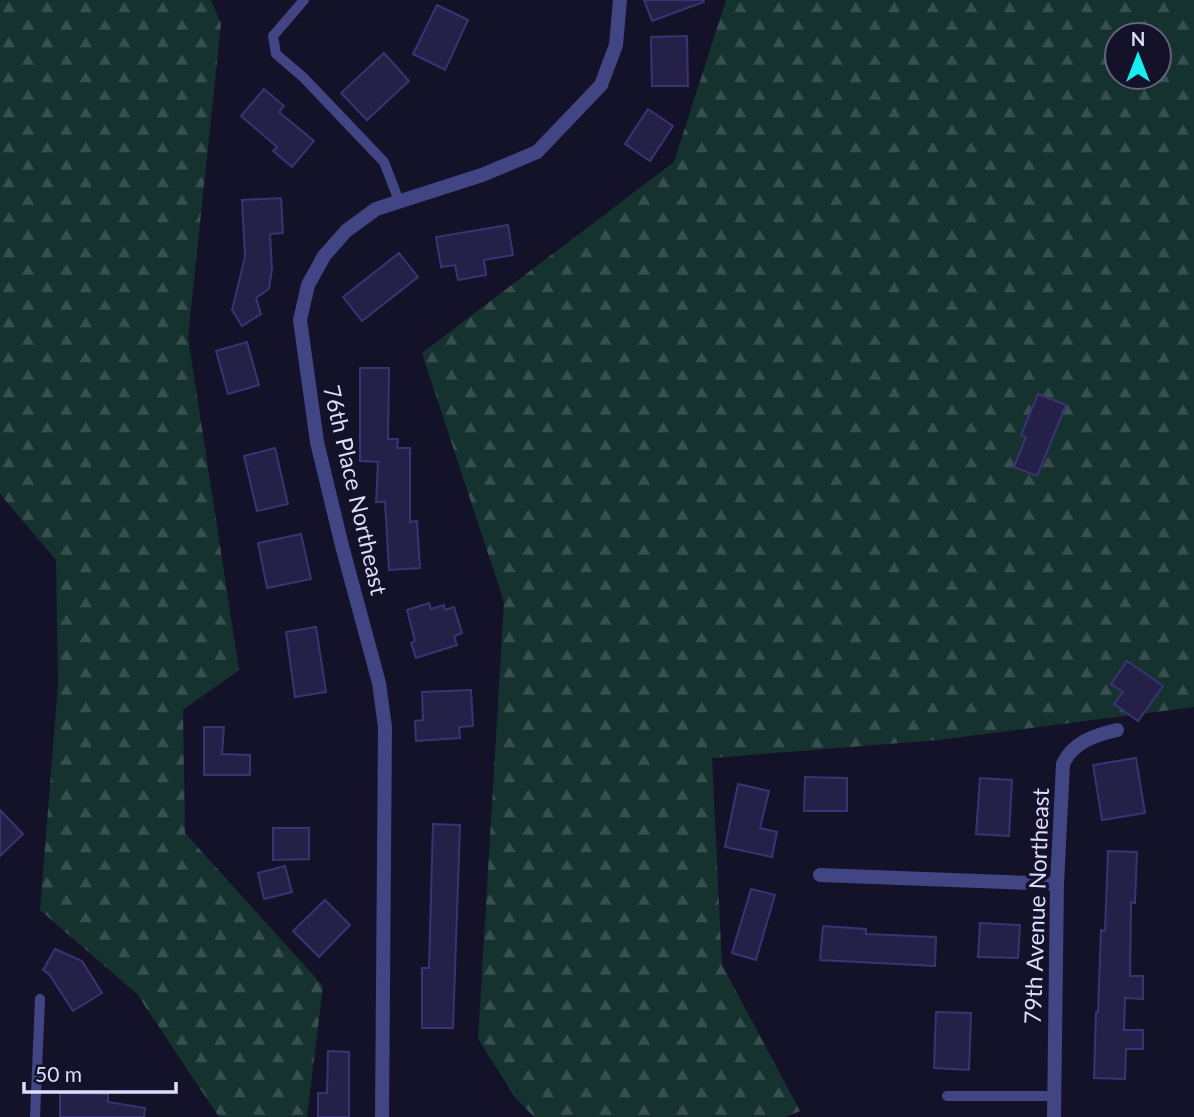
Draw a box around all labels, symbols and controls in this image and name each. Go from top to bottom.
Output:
north arrow [1103,21,1173,91]
text: N [1131,27,1145,50]
street label: 76th Place Northeast [318,382,394,598]
street label: 79th Avenue Northeast [1018,787,1054,1025]
scale bar [24,1050,177,1094]
text: 50 m [35,1061,82,1086]

